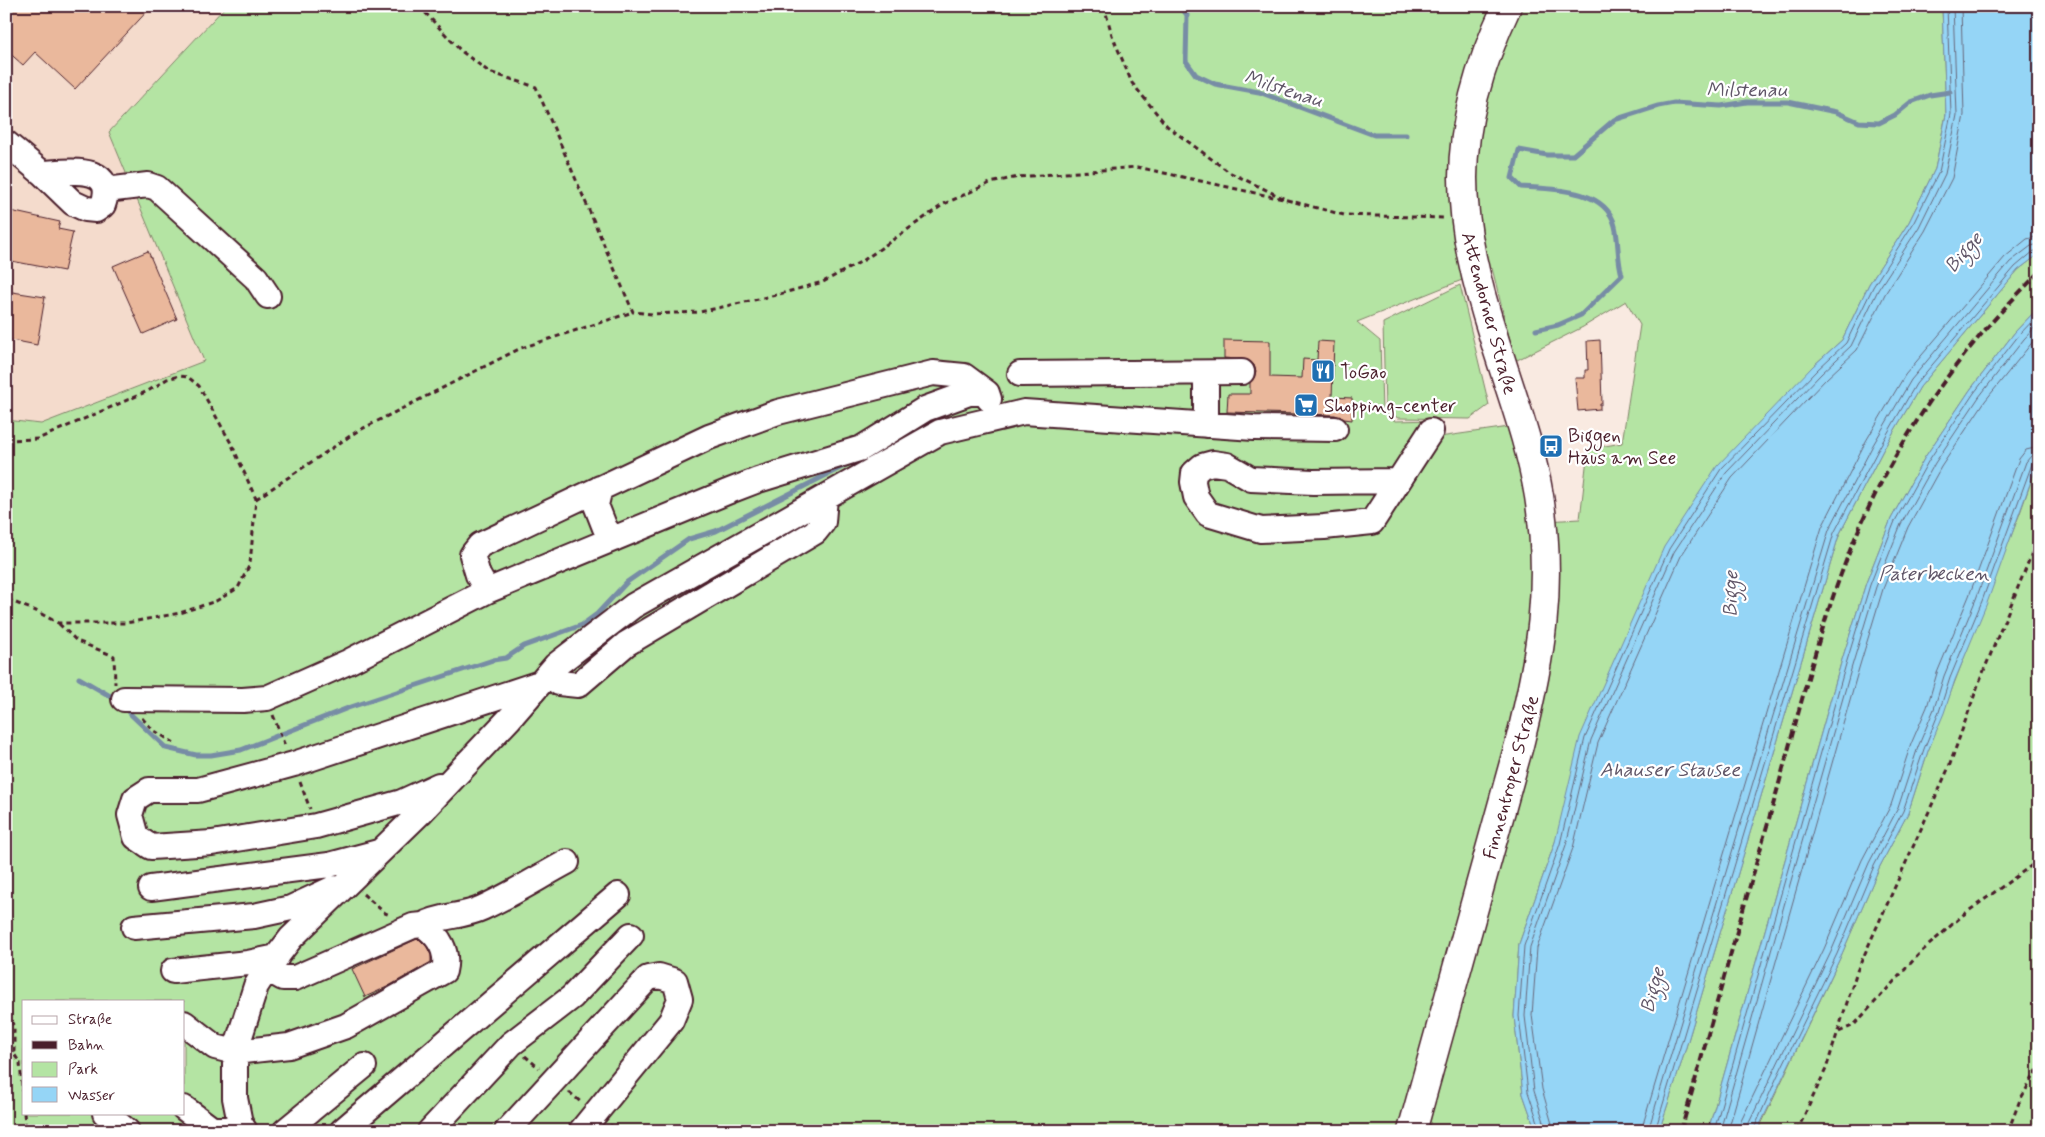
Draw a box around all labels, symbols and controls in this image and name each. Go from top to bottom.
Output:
water label: Milstenau [1241,64,1326,115]
water label: Milstenau [1706,77,1788,104]
water label: Bigge [1939,226,1991,280]
street label: Attendorner Straße [1455,229,1522,397]
restaurant icon: ToGao [1310,358,1336,384]
place label: ToGao [1340,360,1386,385]
supermarket icon: Shopping-center [1293,392,1319,418]
place label: Shopping-center [1324,394,1456,420]
place label: Biggen Haus am See [1568,424,1676,471]
bus stop icon: Biggen Haus am See [1538,433,1564,459]
water label: Paterbecken [1879,561,1990,588]
water label: Bigge [1718,570,1747,617]
street label: Finnentroper Straße [1478,693,1545,862]
water label: Ahauser Stausee [1600,757,1741,784]
water label: Bigge [1635,964,1675,1016]
legend [22,1000,185,1114]
text: Straße [68,1010,112,1030]
text: Bahn [68,1036,105,1056]
text: Park [68,1060,98,1080]
text: Wasser [68,1086,115,1106]

